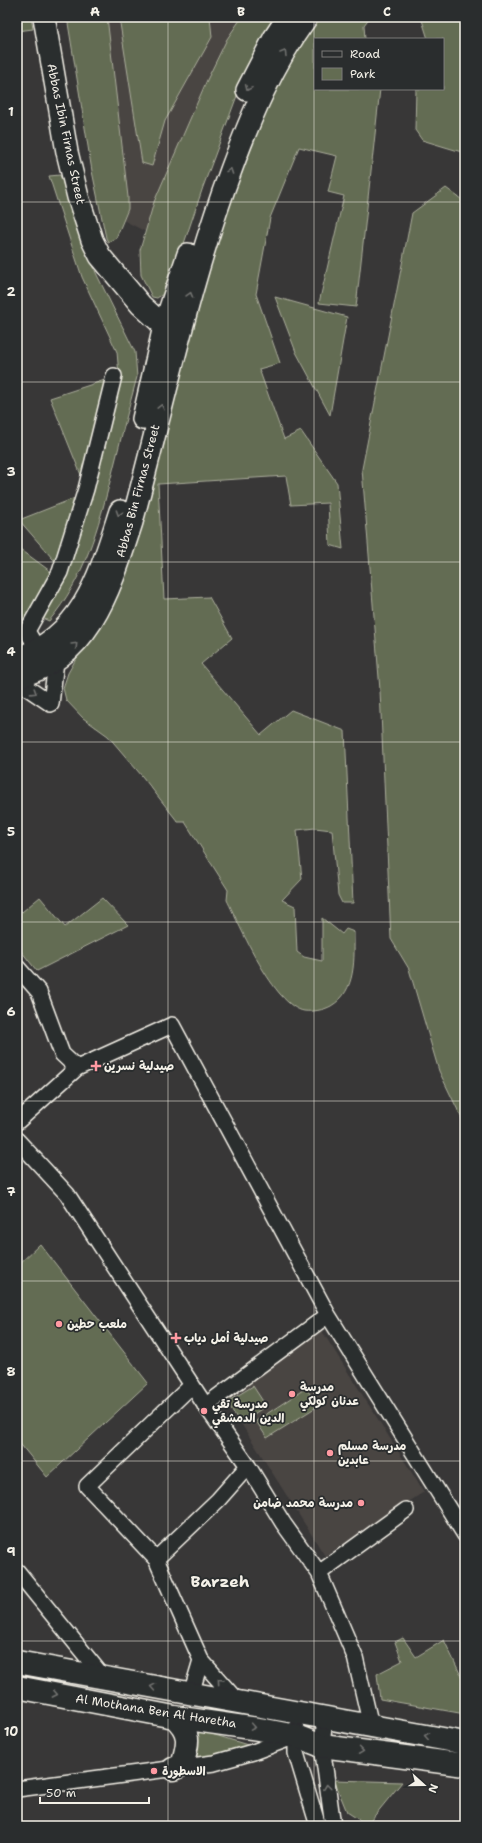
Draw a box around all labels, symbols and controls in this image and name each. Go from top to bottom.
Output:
text: A [90,3,100,20]
text: B [237,3,245,20]
text: C [383,3,391,20]
legend [314,38,444,90]
text: Road [350,46,381,62]
one-way arrow [279,50,286,57]
street label: Abbas Ibin Firnas Street [43,62,89,206]
text: Park [350,66,376,82]
one-way arrow [245,83,253,91]
text: 1 [8,103,14,120]
one-way arrow [226,168,234,175]
text: 2 [6,283,16,300]
one-way arrow [185,291,194,298]
one-way arrow [156,403,165,410]
street label: Abbas Bin Firnas Street [113,423,163,559]
text: 3 [6,463,16,480]
one-way arrow [115,510,124,517]
one-way arrow [70,642,77,650]
text: 4 [6,643,16,660]
one-way arrow [30,688,37,695]
text: 5 [7,823,15,840]
text: 6 [6,1003,16,1020]
place label: صيدلية نسرين [104,1058,174,1074]
marker: صيدلية نسرين [91,1061,101,1071]
text: 7 [6,1183,16,1200]
place label: ملعب حطين [67,1316,127,1332]
marker: ملعب حطين [54,1319,64,1329]
place label: صيدلية أمل دياب [184,1330,269,1346]
marker: صيدلية أمل دياب [171,1333,181,1343]
text: 8 [6,1363,16,1380]
place label: مدرسة عدنان كولكي [300,1379,359,1412]
marker: مدرسة عدنان كولكي [287,1389,297,1399]
place label: مدرسة تقي الدين الدمشقي [212,1396,284,1429]
marker: مدرسة تقي الدين الدمشقي [199,1406,209,1416]
place label: مدرسة مسلم عابدين [338,1438,406,1468]
marker: مدرسة مسلم عابدين [325,1448,335,1458]
place label: مدرسة محمد ضامن [253,1495,353,1511]
marker: مدرسة محمد ضامن [356,1498,366,1508]
text: 9 [6,1543,16,1560]
district label: Barzeh [191,1571,250,1592]
one-way arrow [217,1678,224,1686]
one-way arrow [149,1683,156,1692]
one-way arrow [52,1690,58,1698]
street label: Al Mothana Ben Al Haretha [74,1690,238,1732]
text: 10 [4,1723,18,1740]
one-way arrow [249,1723,256,1731]
one-way arrow [424,1732,430,1741]
one-way arrow [358,1746,364,1755]
place label: الاسطورة [162,1763,206,1779]
north arrow [404,1765,444,1805]
marker: الاسطورة [149,1766,159,1776]
scale bar [40,1779,149,1805]
text: N [424,1782,441,1795]
one-way arrow [323,1784,332,1790]
text: 50 m [46,1785,76,1801]

